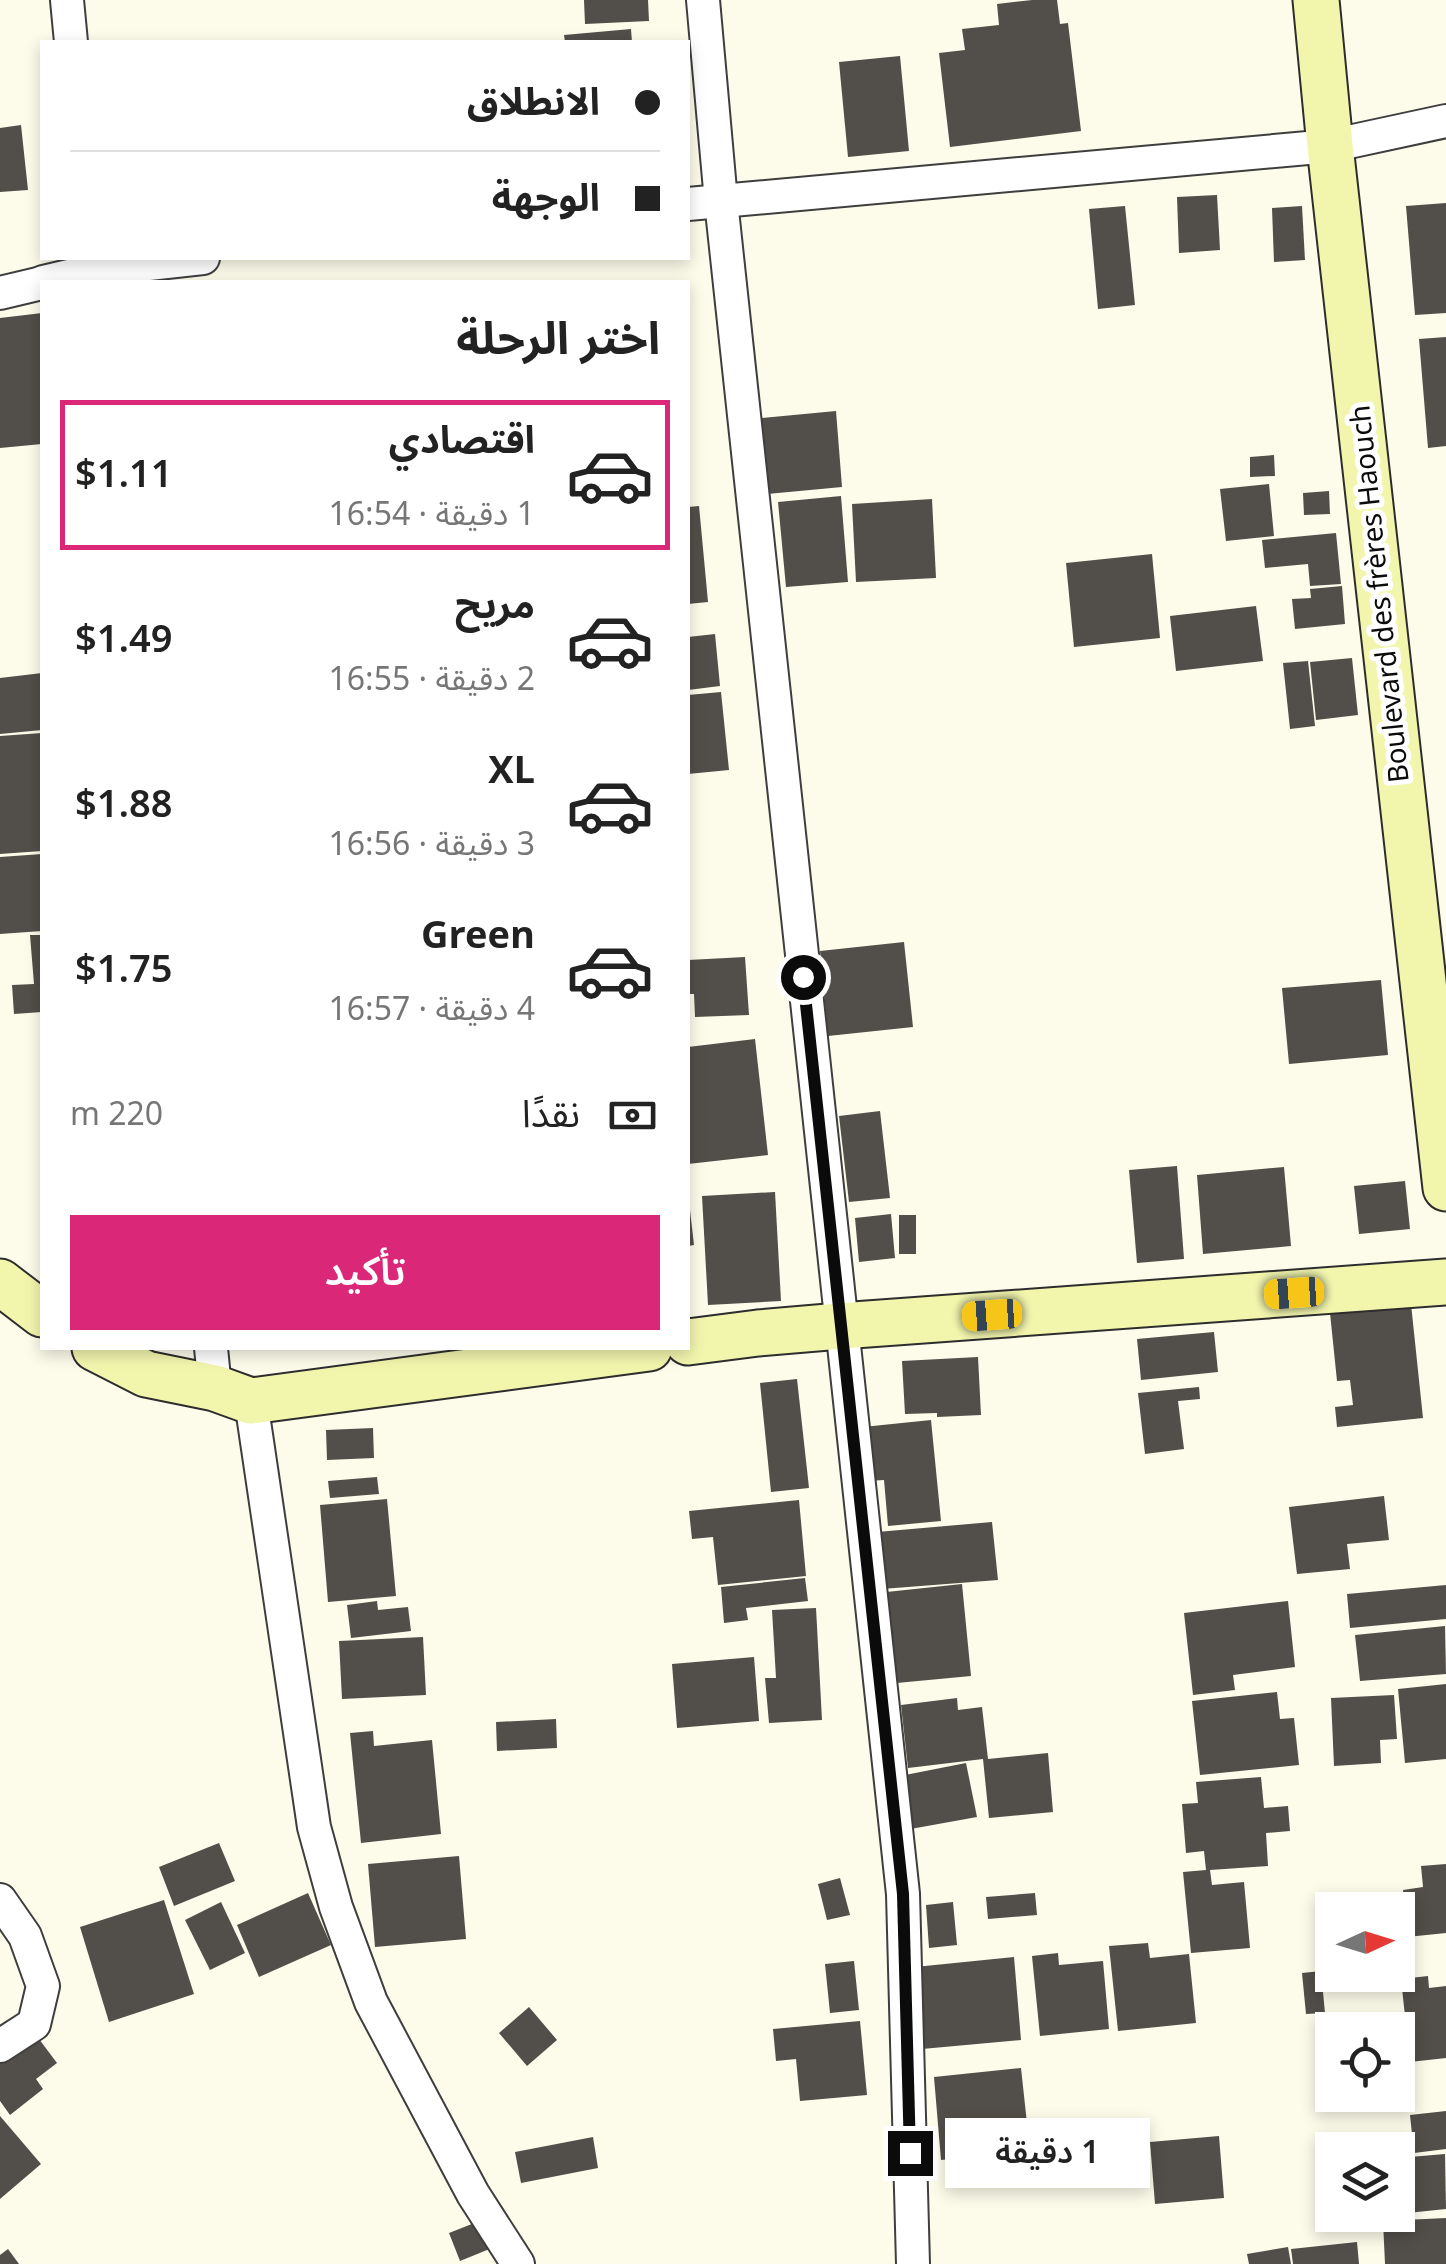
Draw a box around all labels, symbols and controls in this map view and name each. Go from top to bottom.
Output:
text: الانطلاق [467,63,600,143]
text: الوجهة [492,159,600,239]
text: اختر الرحلة [456,292,660,387]
text: اقتصادي [389,401,535,481]
street label: Boulevard des frères Haouch [1331,402,1430,786]
icon: car [565,430,655,520]
text: $1.11 [75,435,173,515]
text: 1 دقيقة · 16:54 [328,481,535,549]
text: مريح [455,566,535,646]
icon: car [565,595,655,685]
text: $1.49 [75,600,173,680]
text: 2 دقيقة · 16:55 [328,646,535,714]
text: XL [488,731,535,811]
icon: car [565,760,655,850]
text: $1.88 [75,765,173,845]
text: 3 دقيقة · 16:56 [328,811,535,879]
text: Green [421,896,535,976]
icon: car [565,925,655,1015]
text: $1.75 [75,930,173,1010]
route start [781,955,826,1000]
text: 4 دقيقة · 16:57 [328,976,535,1044]
text: نقدًا [522,1075,580,1155]
text: 220 m [70,1081,163,1149]
icon: cash [605,1088,660,1143]
button: تأكيد [70,1215,660,1330]
car [1263,1276,1325,1310]
car [961,1298,1023,1332]
north arrow [1315,1892,1415,1992]
map controls [1315,1892,1415,2232]
button: locate [1315,2012,1415,2112]
callout: 1 دقيقة [945,2118,1150,2188]
text: 1 دقيقة [995,2119,1100,2187]
route end [888,2131,933,2176]
button: layers [1315,2132,1415,2232]

